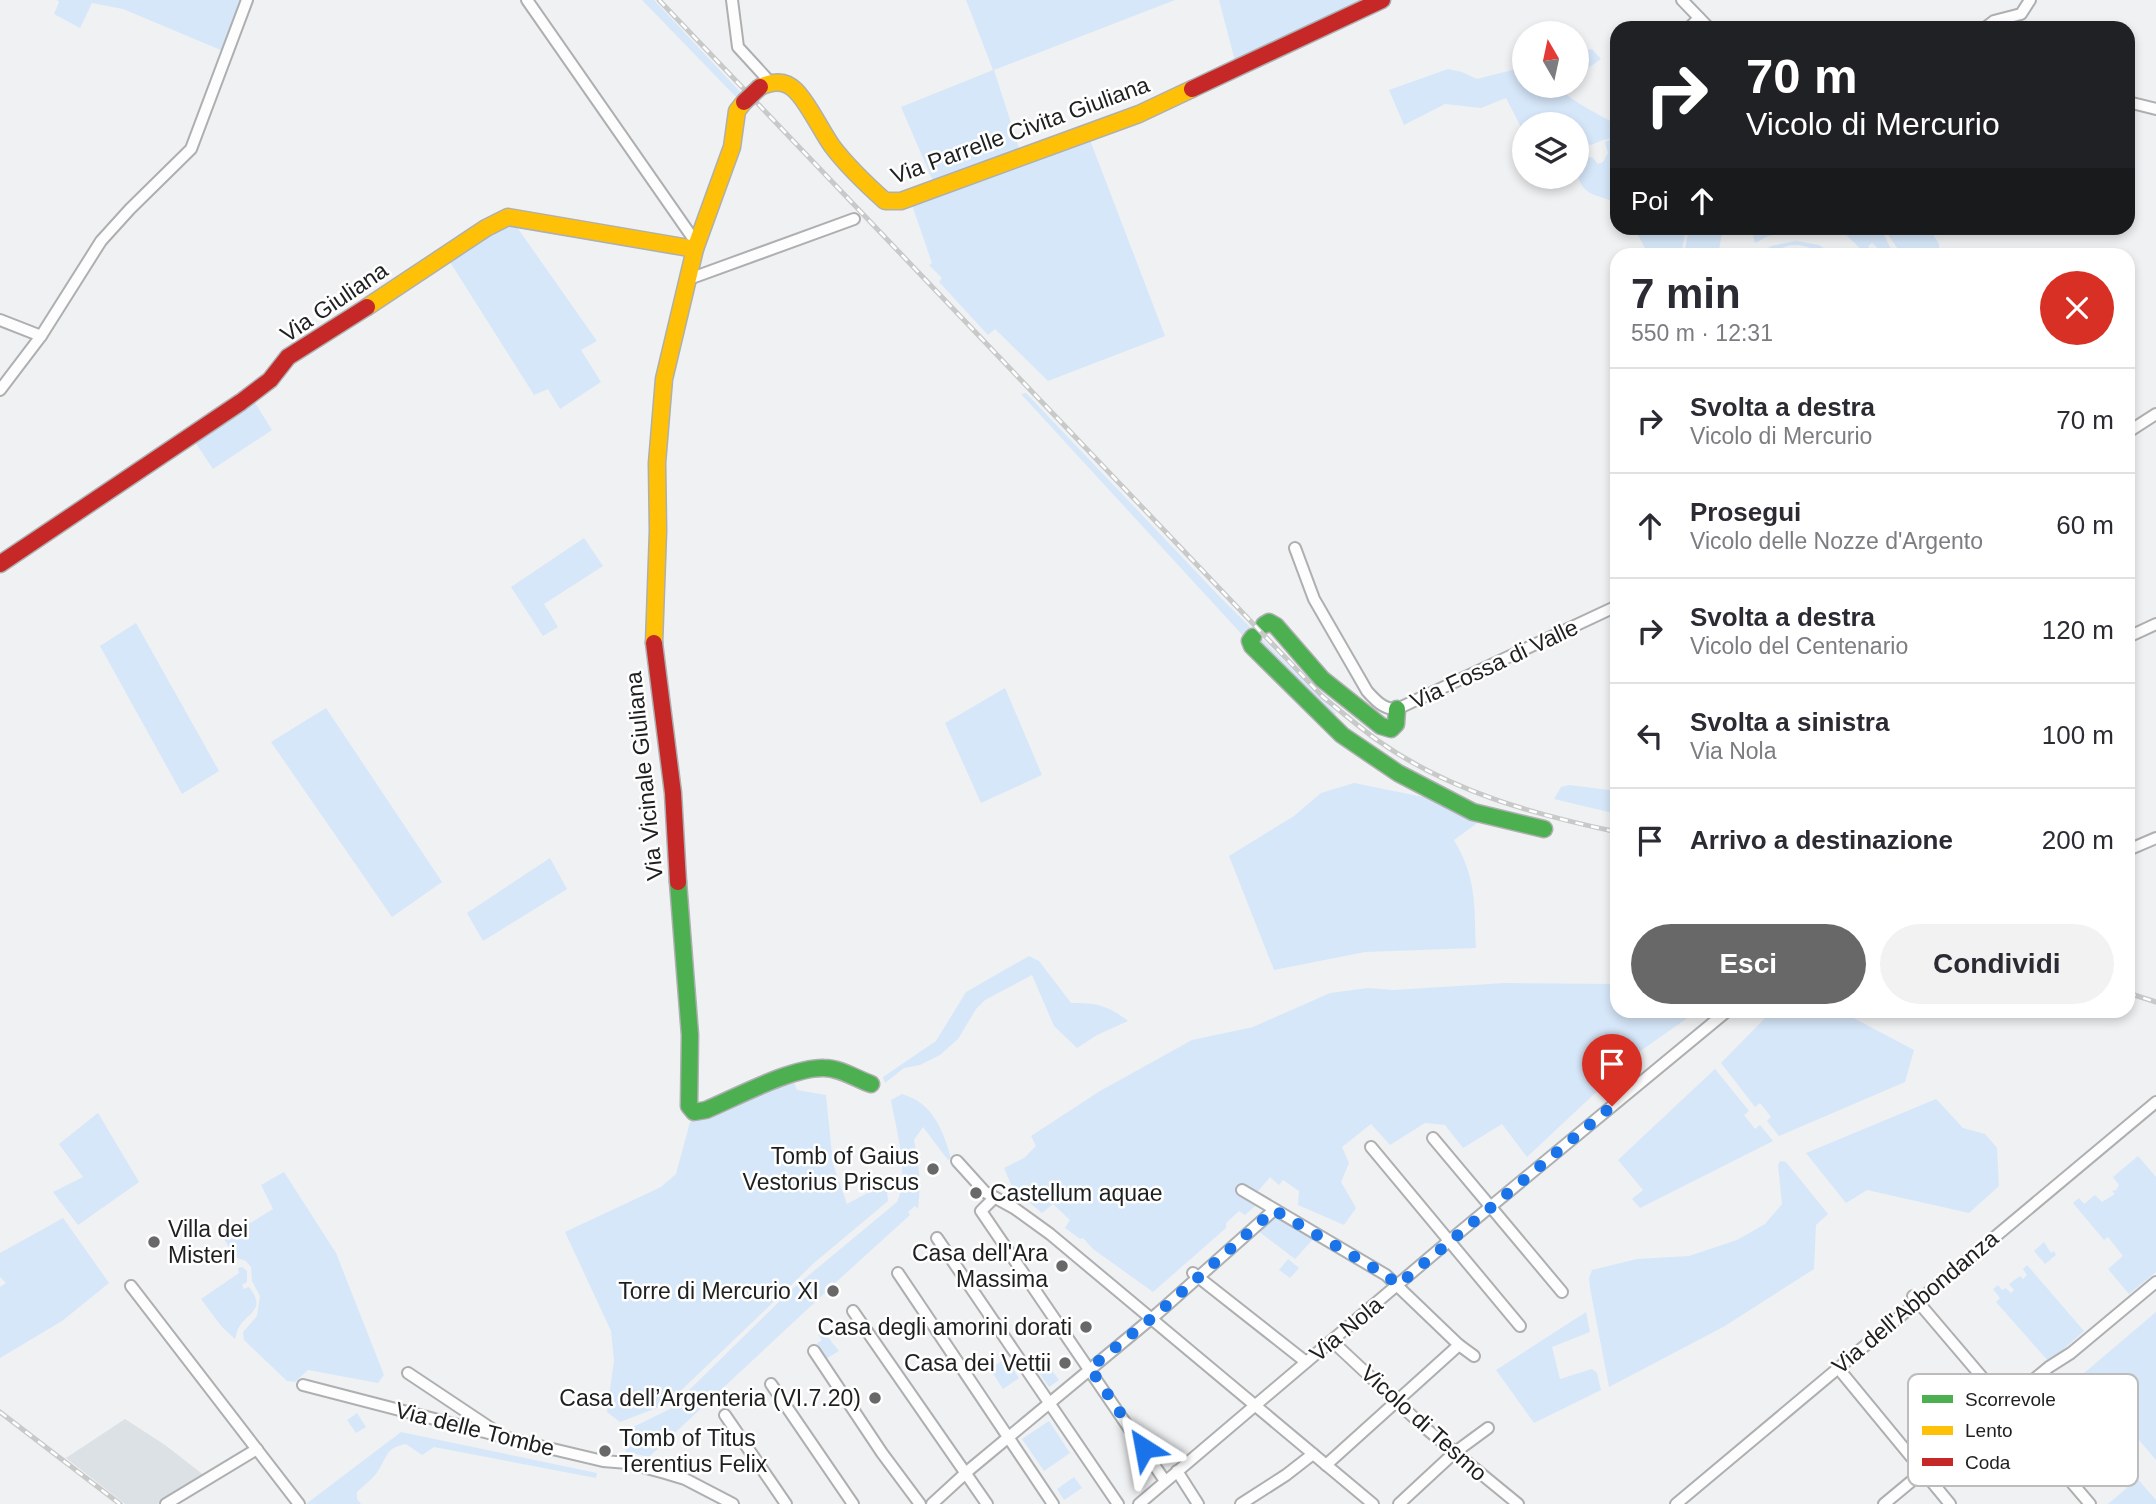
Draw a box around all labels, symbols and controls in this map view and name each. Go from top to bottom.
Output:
north arrow [1512,21,1589,98]
map controls [1512,21,1589,189]
icon: right [1631,49,1722,140]
text: 70 m [1746,49,1858,103]
street label: Via Parrelle Civita Giuliana [887,71,1153,189]
text: Vicolo di Mercurio [1746,106,2000,142]
button: layers [1512,112,1589,189]
icon: ahead [1683,182,1721,220]
text: Poi [1631,186,1669,216]
street label: Via Giuliana [275,257,393,347]
text: 7 min [1631,270,1741,317]
button: close [2040,271,2114,345]
text: 550 m · 12:31 [1631,320,1773,346]
text: Svolta a destra [1690,392,1875,422]
icon: right [1631,402,1669,440]
text: 70 m [2056,405,2114,435]
text: Vicolo di Mercurio [1690,423,1872,449]
text: Prosegui [1690,497,1801,527]
icon: ahead [1631,507,1669,545]
text: 60 m [2056,510,2114,540]
text: Vicolo delle Nozze d'Argento [1690,528,1983,554]
text: Svolta a destra [1690,602,1875,632]
icon: right [1631,612,1669,650]
street label: Via Fossa di Valle [1406,614,1582,714]
text: 120 m [2042,615,2114,645]
text: Vicolo del Centenario [1690,633,1908,659]
street label: Via Vicinale Giuliana [620,670,668,882]
text: Svolta a sinistra [1690,707,1889,737]
icon: left [1631,717,1669,755]
text: 100 m [2042,720,2114,750]
text: Via Nola [1690,738,1777,764]
icon: arrive [1631,822,1669,860]
text: Arrivo a destinazione [1690,825,1953,855]
text: 200 m [2042,825,2114,855]
button: Esci [1631,924,1866,1004]
button: Condividi [1880,924,2114,1004]
pin [1582,1034,1642,1106]
icon: arrive [1593,1045,1631,1083]
place label: Tomb of Gaius Vestorius Priscus [743,1143,919,1195]
marker: Tomb of Gaius Vestorius Priscus [925,1161,941,1177]
place label: Castellum aquae [990,1180,1163,1206]
marker: Castellum aquae [968,1185,984,1201]
place label: Villa dei Misteri [168,1216,248,1268]
street label: Via dell'Abbondanza [1827,1225,2003,1379]
marker: Villa dei Misteri [146,1234,162,1250]
place label: Casa dell'Ara Massima [912,1240,1048,1292]
marker: Casa dell'Ara Massima [1054,1258,1070,1274]
place label: Torre di Mercurio XI [618,1278,819,1304]
marker: Torre di Mercurio XI [825,1283,841,1299]
street label: Via Nola [1305,1291,1388,1367]
place label: Casa degli amorini dorati [818,1314,1072,1340]
marker: Casa degli amorini dorati [1078,1319,1094,1335]
place label: Casa dei Vettii [904,1350,1051,1376]
marker: Casa dei Vettii [1057,1355,1073,1371]
street label: Vicolo di Tesmo [1356,1360,1492,1486]
legend [1908,1374,2138,1486]
place label: Casa dell’Argenteria (VI.7.20) [559,1385,861,1411]
text: Scorrevole [1965,1389,2056,1410]
marker: Casa dell’Argenteria (VI.7.20) [867,1390,883,1406]
street label: Via delle Tombe [393,1397,557,1461]
position arrow [1107,1411,1181,1485]
text: Lento [1965,1420,2013,1441]
place label: Tomb of Titus Terentius Felix [619,1425,768,1477]
marker: Tomb of Titus Terentius Felix [597,1443,613,1459]
text: Coda [1965,1452,2011,1473]

